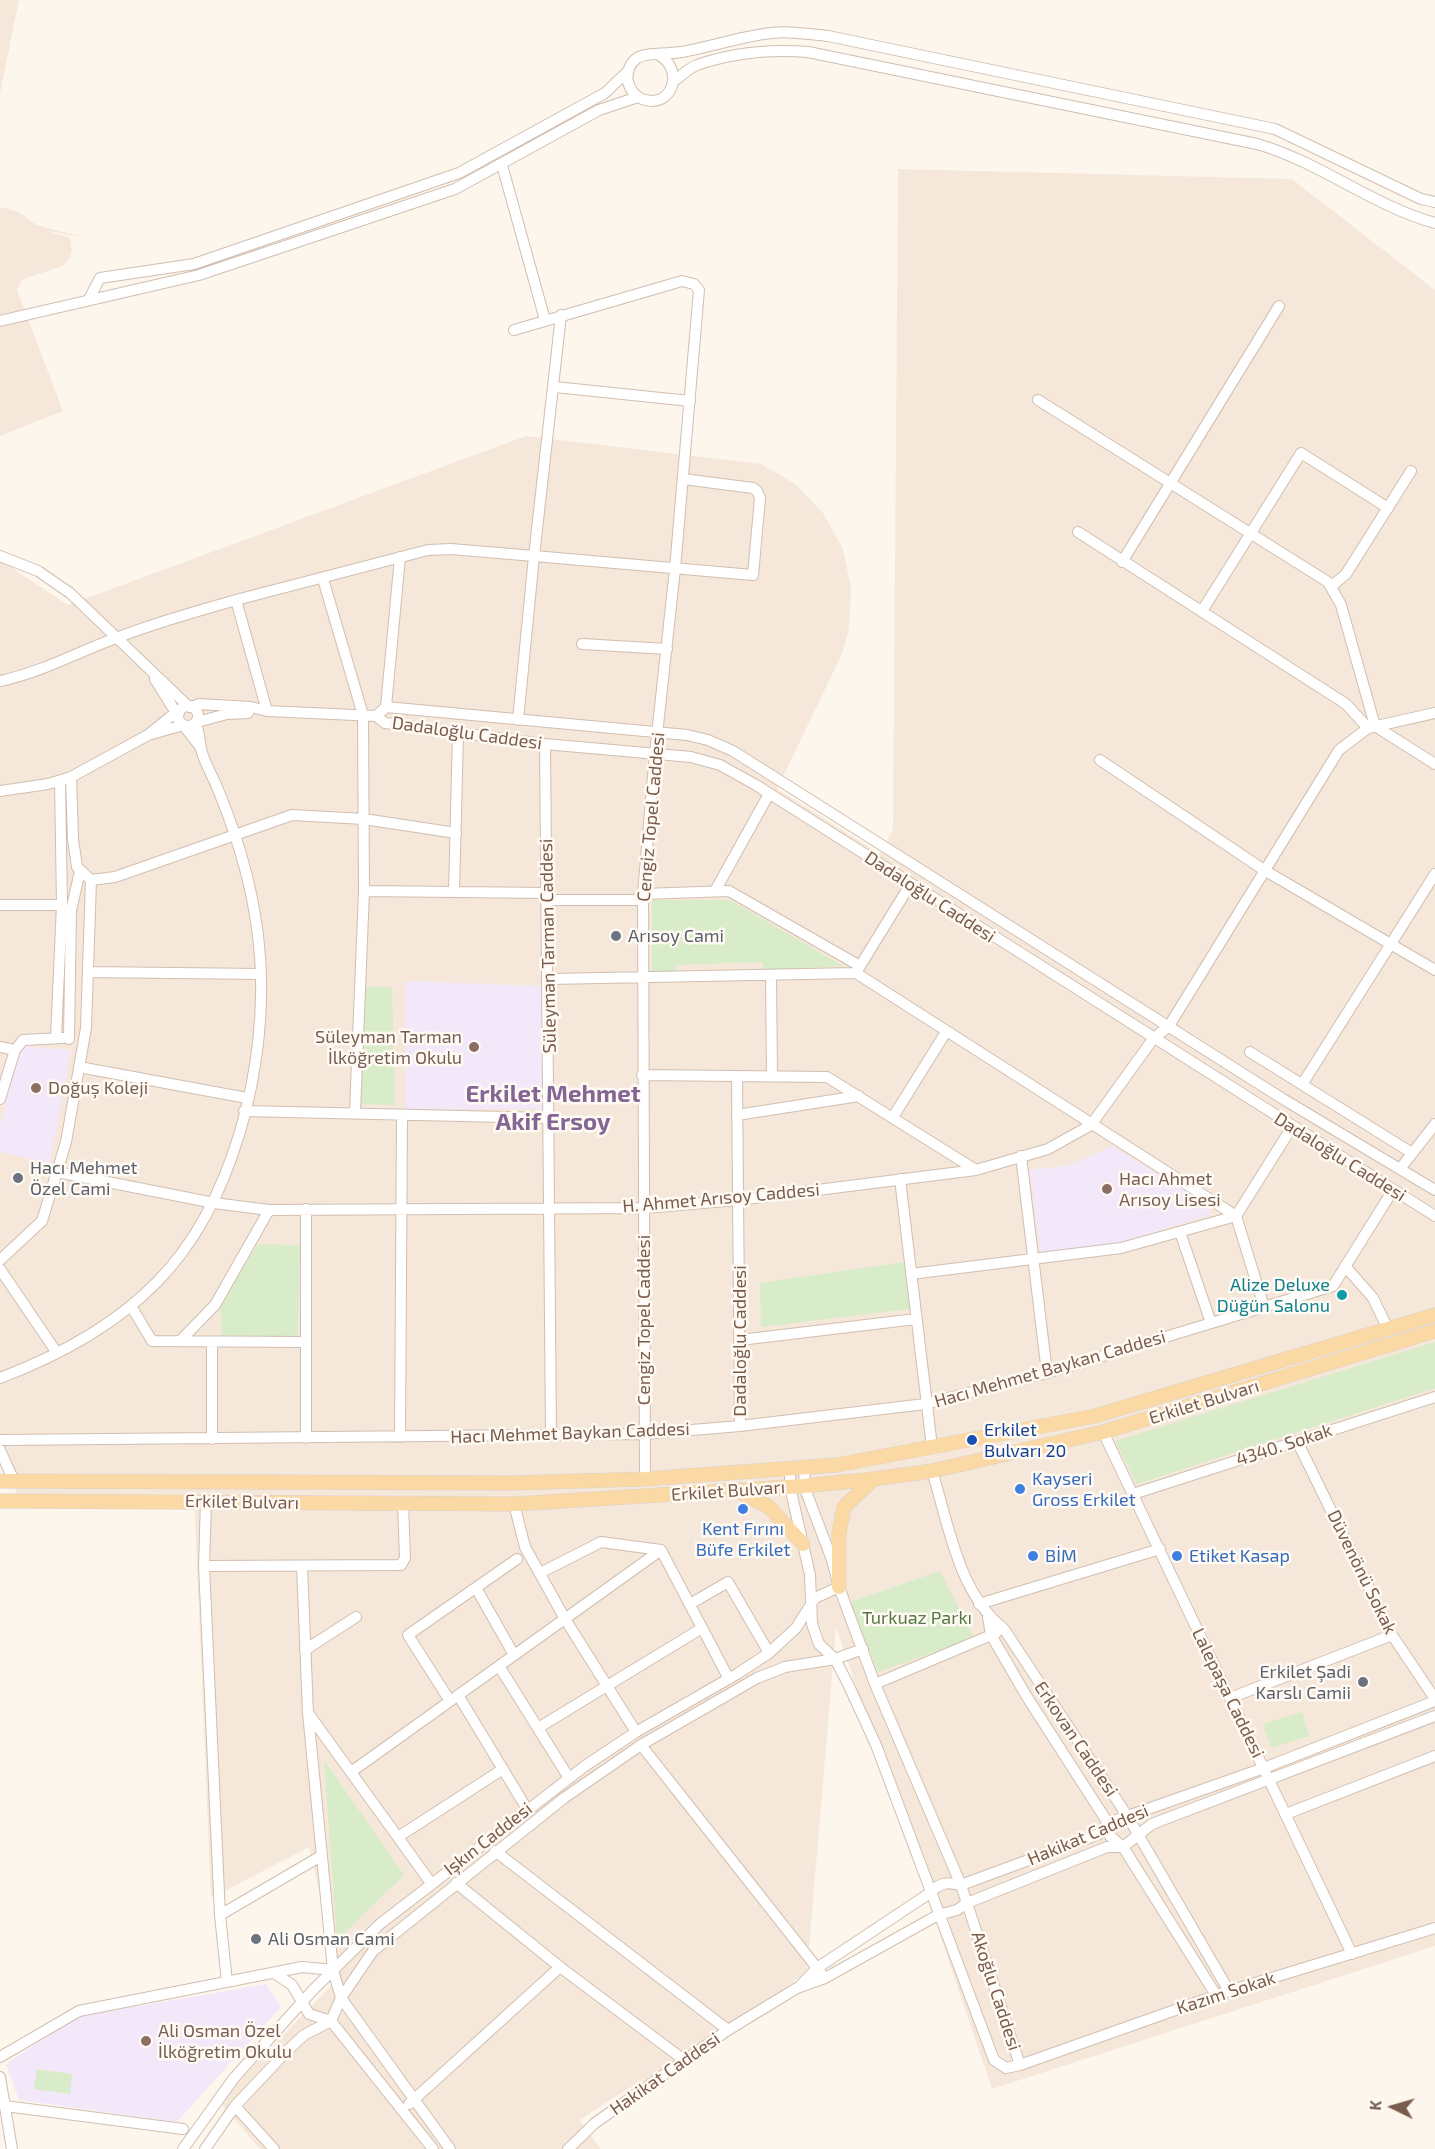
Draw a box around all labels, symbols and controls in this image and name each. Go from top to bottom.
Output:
street label: Dadaloğlu Caddesi [391,712,543,754]
street label: Cengiz Topel Caddesi [633,731,669,903]
street label: Süleyman Tarman Caddesi [535,838,561,1054]
street label: Dadaloğlu Caddesi [861,847,999,947]
place label: Arısoy Cami [628,925,724,947]
marker: Arısoy Cami [609,929,623,943]
place label: Süleyman Tarman İlköğretim Okulu [315,1026,462,1068]
marker: Süleyman Tarman İlköğretim Okulu [467,1040,481,1054]
place label: Doğuş Koleji [48,1077,148,1099]
district label: Erkilet Mehmet Akif Ersoy [465,1080,641,1136]
marker: Doğuş Koleji [29,1081,43,1095]
street label: Dadaloğlu Caddesi [1270,1108,1410,1206]
place label: Hacı Mehmet Özel Cami [30,1157,137,1200]
place label: Hacı Ahmet Arısoy Lisesi [1119,1168,1221,1210]
marker: Hacı Mehmet Özel Cami [11,1171,25,1185]
street label: H. Ahmet Arısoy Caddesi [622,1179,820,1217]
marker: Hacı Ahmet Arısoy Lisesi [1100,1182,1114,1196]
street label: Cengiz Topel Caddesi [633,1235,655,1405]
street label: Dadaloğlu Caddesi [729,1265,751,1417]
place label: Alize Deluxe Düğün Salonu [1217,1274,1330,1316]
marker: Alize Deluxe Düğün Salonu [1335,1288,1349,1302]
street label: Hacı Mehmet Baykan Caddesi [932,1326,1168,1412]
street label: Erkilet Bulvarı [1146,1375,1262,1429]
street label: Hacı Mehmet Baykan Caddesi [450,1418,690,1448]
place label: Erkilet Bulvarı 20 [984,1419,1066,1462]
street label: 4340. Sokak [1233,1419,1335,1471]
marker: Erkilet Bulvarı 20 [965,1433,979,1447]
place label: Kayseri Gross Erkilet [1032,1468,1136,1510]
street label: Erkilet Bulvarı [670,1476,786,1506]
marker: Kayseri Gross Erkilet [1013,1482,1027,1496]
street label: Erkilet Bulvarı [185,1490,299,1514]
marker: Kent Fırını Büfe Erkilet [736,1502,750,1516]
street label: Düvenönü Sokak [1323,1506,1401,1638]
place label: Kent Fırını Büfe Erkilet [696,1518,790,1561]
place label: BİM [1045,1545,1077,1567]
place label: Etiket Kasap [1189,1545,1290,1567]
marker: BİM [1026,1549,1040,1563]
marker: Etiket Kasap [1170,1549,1184,1563]
park label: Turkuaz Parkı [862,1607,972,1629]
street label: Lalepaşa Caddesi [1187,1625,1269,1761]
place label: Erkilet Şadi Karslı Camii [1255,1661,1351,1704]
marker: Erkilet Şadi Karslı Camii [1356,1675,1370,1689]
street label: Erkovan Caddesi [1030,1677,1122,1801]
street label: Işkın Caddesi [440,1798,536,1880]
street label: Hakikat Caddesi [1024,1800,1152,1870]
place label: Ali Osman Cami [268,1928,395,1950]
street label: Akoğlu Caddesi [967,1929,1025,2053]
marker: Ali Osman Cami [249,1932,263,1946]
street label: Kazım Sokak [1174,1967,1278,2019]
place label: Ali Osman Özel İlköğretim Okulu [158,2020,292,2062]
street label: Hakikat Caddesi [606,2028,724,2120]
marker: Ali Osman Özel İlköğretim Okulu [139,2034,153,2048]
north arrow [1363,2077,1423,2137]
text: K [1365,2100,1384,2111]

